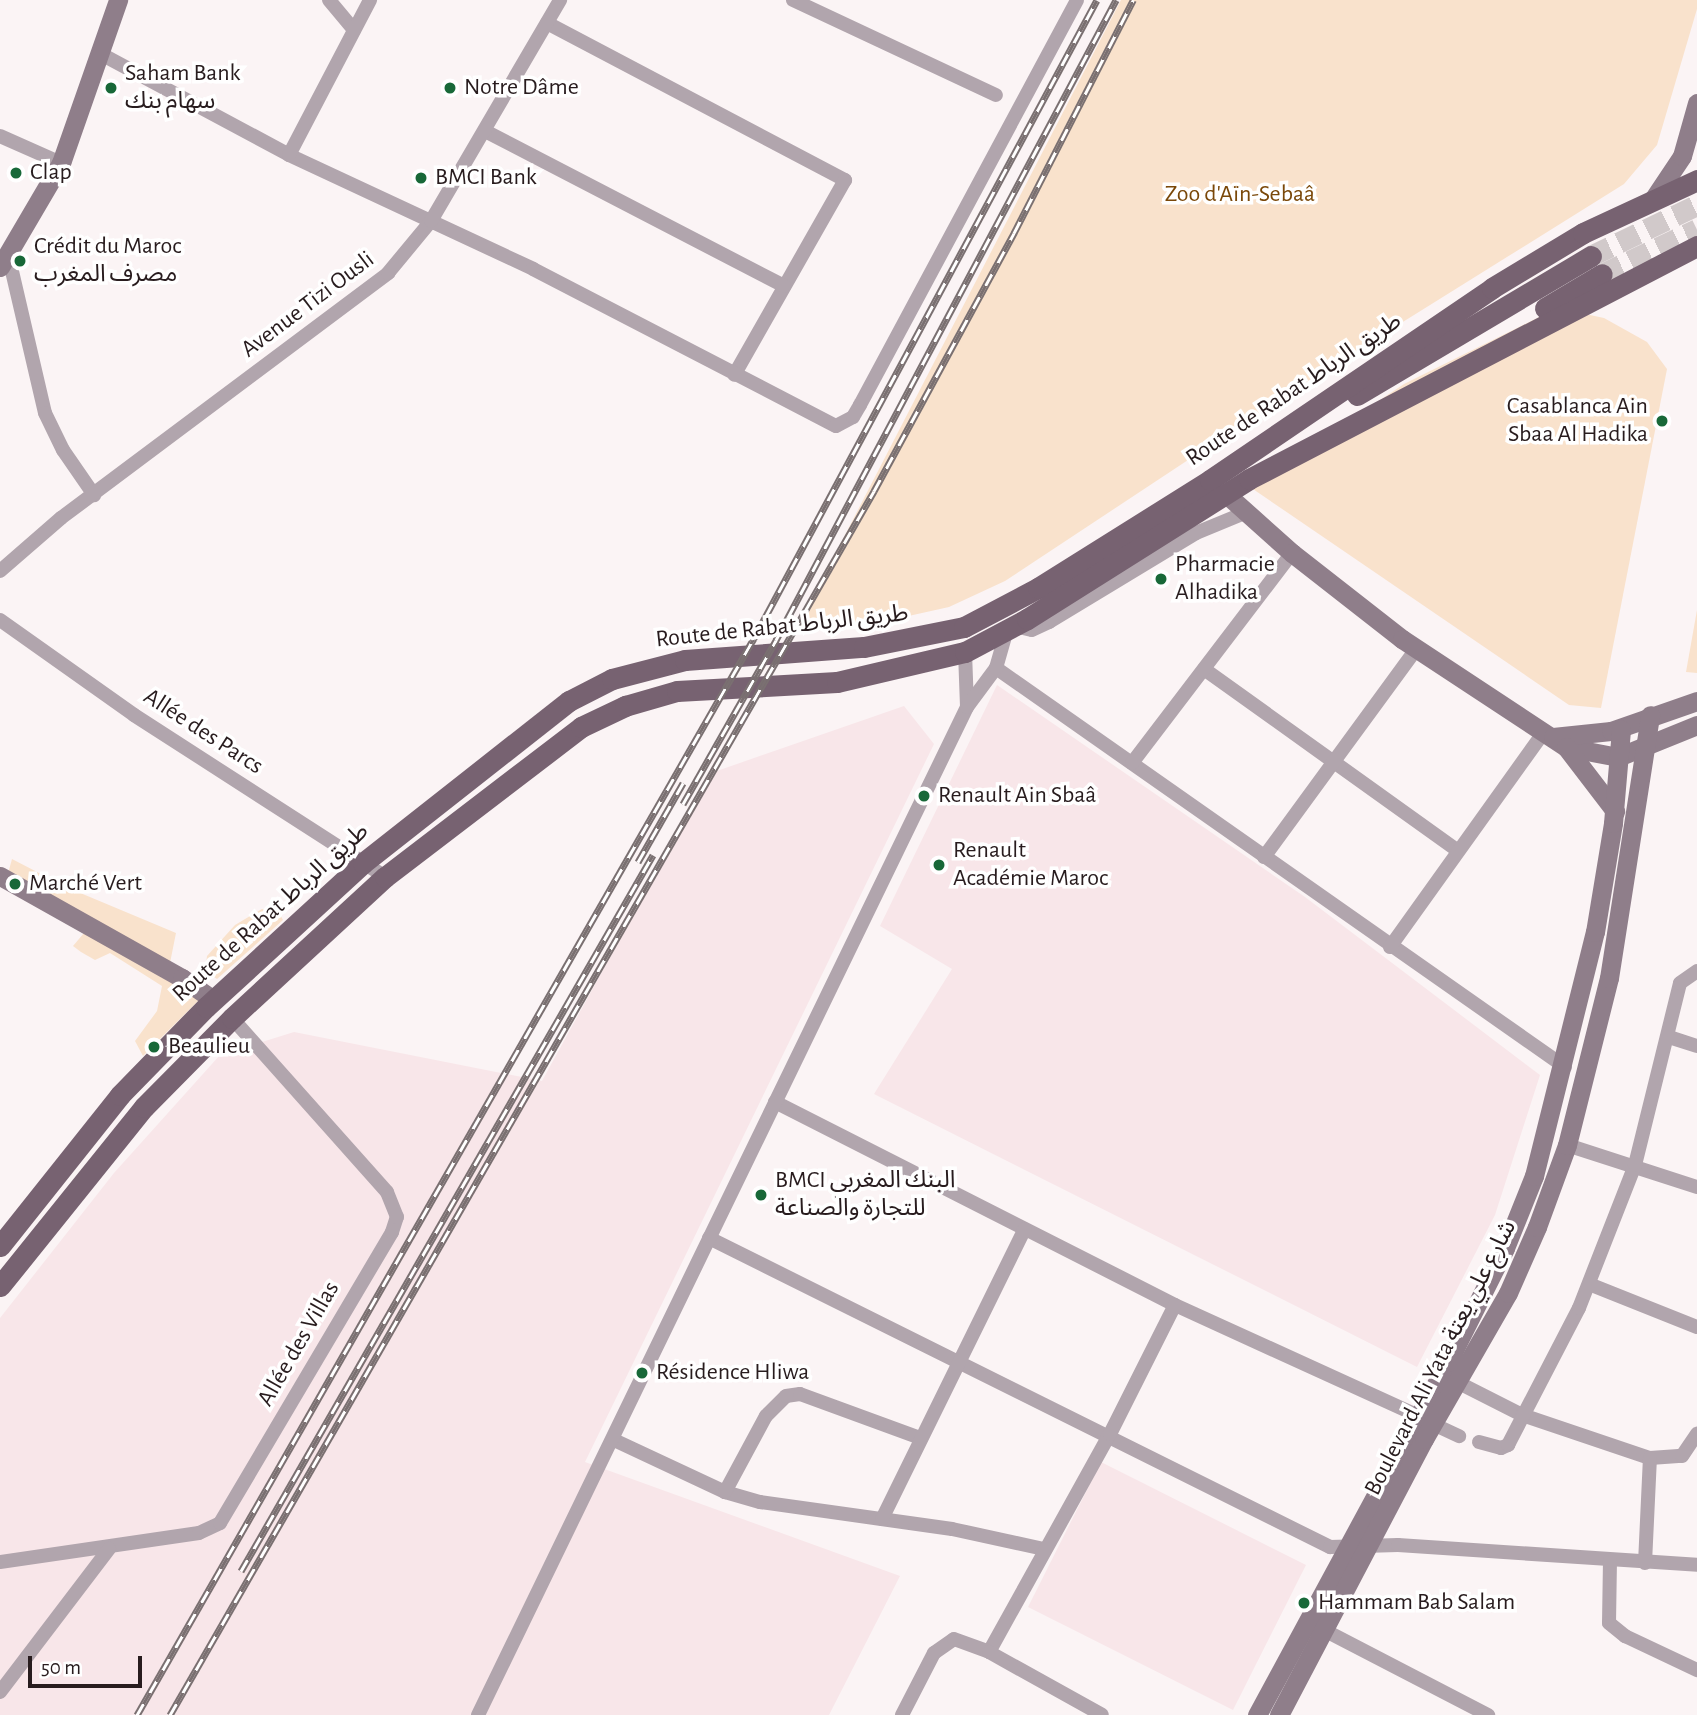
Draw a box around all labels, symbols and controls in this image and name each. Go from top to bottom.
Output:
place label: Saham Bank سهام بنك [125,60,240,116]
place label: Notre Dâme [464,74,579,102]
marker: Saham Bank سهام بنك [103,80,119,96]
marker: Notre Dâme [442,80,458,96]
place label: Clap [30,159,72,187]
place label: BMCI Bank [435,164,537,192]
marker: Clap [8,165,24,181]
marker: BMCI Bank [413,170,429,186]
park label: Zoo d'Aïn-Sebaâ [1165,181,1315,209]
place label: Crédit du Maroc مصرف المغرب [34,233,182,289]
street label: Avenue Tizi Ousli [236,246,380,364]
marker: Crédit du Maroc مصرف المغرب [12,253,28,269]
street label: Route de Rabat طريق الرباط [1181,307,1407,473]
place label: Casablanca Ain Sbaa Al Hadika [1507,393,1648,449]
marker: Casablanca Ain Sbaa Al Hadika [1654,413,1670,429]
place label: Pharmacie Alhadika [1175,551,1275,607]
marker: Pharmacie Alhadika [1153,571,1169,587]
street label: Route de Rabat طريق الرباط [654,599,910,655]
street label: Allée des Parcs [138,683,268,781]
place label: Renault Ain Sbaâ [938,782,1096,810]
marker: Renault Ain Sbaâ [916,788,932,804]
street label: Route de Rabat طريق الرباط [167,817,375,1009]
place label: Renault Académie Maroc [953,837,1108,893]
marker: Renault Académie Maroc [931,857,947,873]
place label: Marché Vert [29,870,142,898]
marker: Marché Vert [7,876,23,892]
place label: Beaulieu [168,1033,250,1061]
marker: Beaulieu [146,1039,162,1055]
place label: BMCI البنك المغربي للتجارة والصناعة [775,1167,955,1223]
marker: BMCI البنك المغربي للتجارة والصناعة [753,1187,769,1203]
street label: Boulevard Ali Yata شارع علي يعتة [1359,1216,1523,1500]
street label: Allée des Villas [252,1276,346,1412]
place label: Résidence Hliwa [656,1359,809,1387]
marker: Résidence Hliwa [634,1365,650,1381]
place label: Hammam Bab Salam [1318,1589,1515,1617]
marker: Hammam Bab Salam [1296,1595,1312,1611]
scale bar [32,1642,145,1686]
text: 50 m [41,1657,81,1678]

